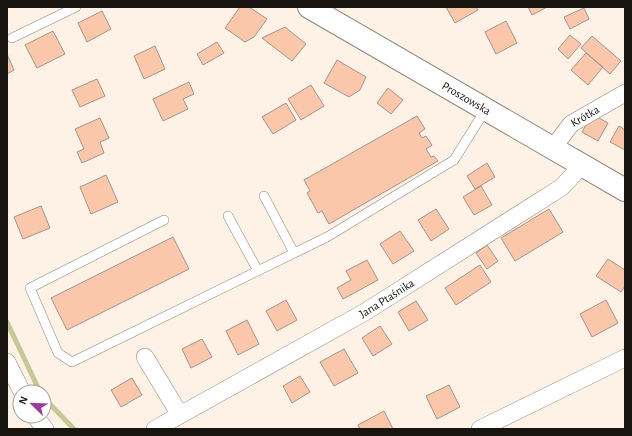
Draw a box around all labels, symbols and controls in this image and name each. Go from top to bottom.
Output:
street label: Proszowska [440,79,493,117]
street label: Krótka [569,103,602,129]
street label: Jana Ptaśnika [357,276,417,320]
north arrow [12,384,52,424]
text: N [17,395,30,406]

